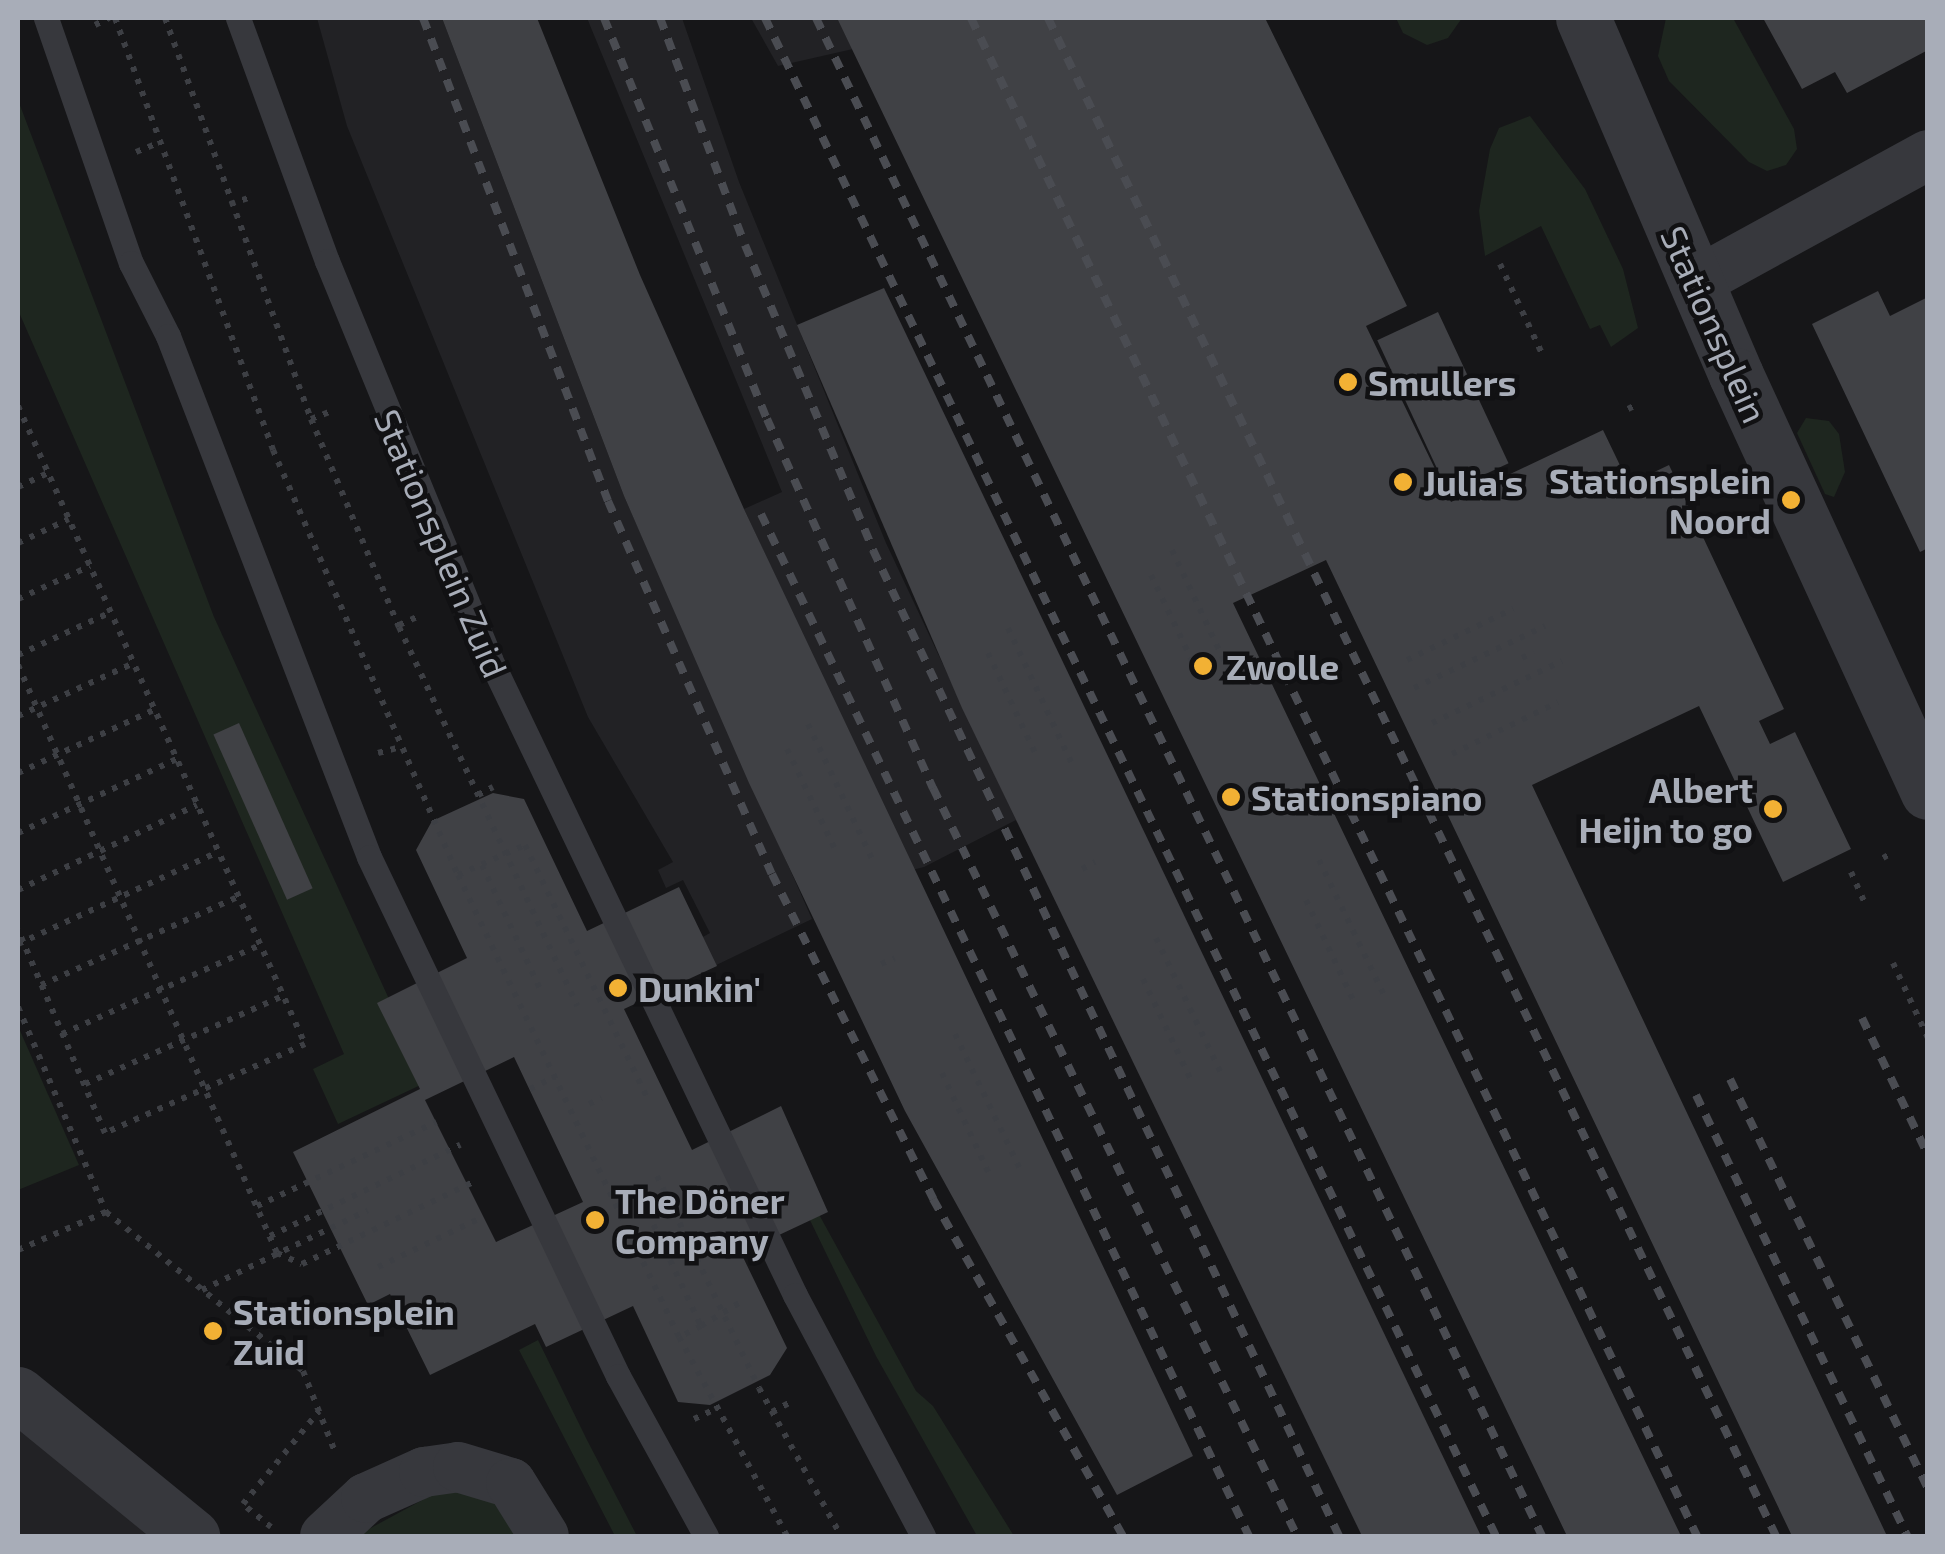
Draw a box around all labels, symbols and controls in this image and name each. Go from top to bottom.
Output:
street label: Stationsplein [1653,219,1777,429]
place label: Smullers [1368,361,1516,403]
marker: Smullers [1337,371,1359,393]
street label: Stationsplein Zuid [367,403,517,683]
place label: Stationsplein Noord [1549,459,1771,541]
place label: Julia's [1423,461,1523,503]
marker: Julia's [1392,471,1414,493]
marker: Stationsplein Noord [1780,489,1802,511]
place label: Zwolle [1226,645,1339,687]
marker: Zwolle [1190,653,1216,679]
place label: Albert Heijn to go [1578,768,1753,850]
place label: Stationspiano [1251,776,1482,818]
marker: Stationspiano [1220,786,1242,808]
marker: Albert Heijn to go [1762,798,1784,820]
place label: Dunkin' [638,967,761,1009]
marker: Dunkin' [607,977,629,999]
place label: The Döner Company [615,1179,785,1261]
marker: The Döner Company [584,1209,606,1231]
place label: Stationsplein Zuid [233,1290,455,1372]
marker: Stationsplein Zuid [202,1320,224,1342]

